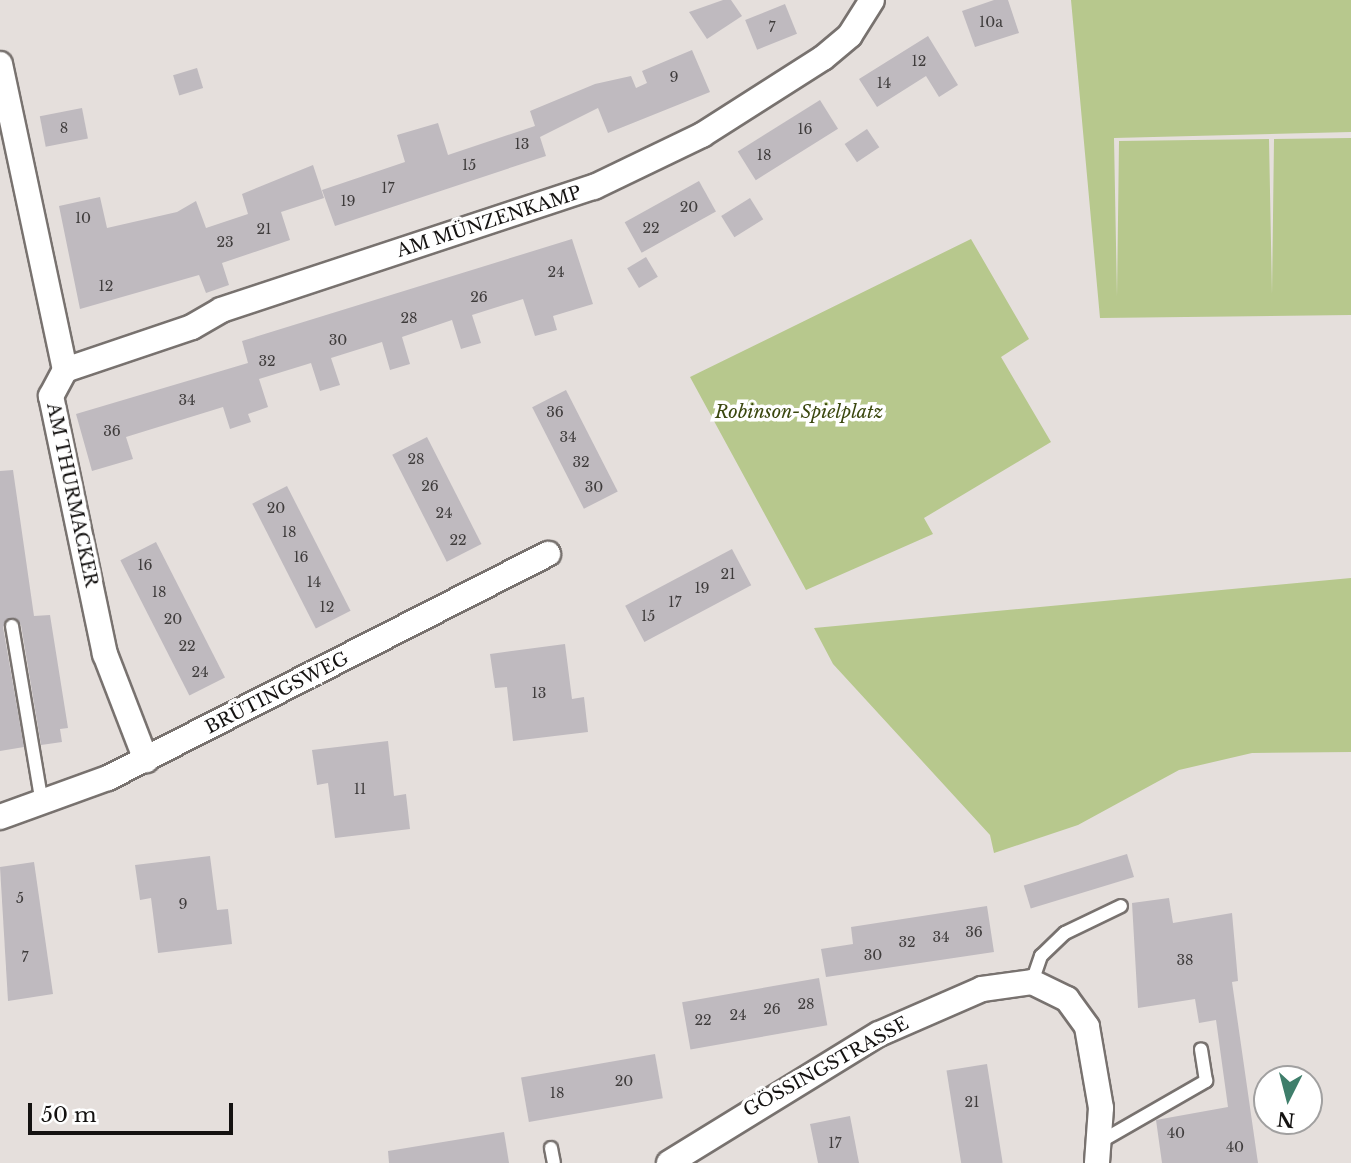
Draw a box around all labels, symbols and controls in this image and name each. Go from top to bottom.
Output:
house number: 10a [979,14,1003,30]
house number: 7 [768,19,776,35]
house number: 12 [912,53,926,69]
house number: 9 [669,69,679,85]
house number: 14 [877,75,891,91]
house number: 8 [60,120,68,136]
house number: 16 [797,121,813,137]
house number: 13 [515,136,529,152]
house number: 18 [757,147,771,163]
house number: 15 [462,157,476,173]
house number: 17 [381,180,395,196]
street label: AM MÜNZENKAMP [394,182,584,262]
house number: 19 [340,193,356,209]
house number: 20 [680,199,698,215]
house number: 10 [75,210,91,226]
house number: 22 [642,220,660,236]
house number: 21 [257,221,271,237]
house number: 23 [216,234,234,250]
house number: 24 [548,264,564,280]
house number: 12 [99,278,113,294]
house number: 26 [470,289,488,305]
house number: 28 [400,310,418,326]
house number: 30 [329,332,347,348]
house number: 32 [258,353,276,369]
house number: 34 [179,392,195,408]
street label: AM THURMACKER [42,401,102,589]
park label: Robinson-Spielplatz [715,401,883,423]
house number: 36 [546,404,564,420]
house number: 36 [103,423,121,439]
house number: 34 [560,429,576,445]
house number: 28 [407,451,425,467]
house number: 32 [572,454,590,470]
house number: 26 [421,478,439,494]
house number: 30 [585,479,603,495]
house number: 20 [267,500,285,516]
house number: 24 [436,505,452,521]
house number: 18 [282,524,296,540]
house number: 22 [449,532,467,548]
house number: 16 [293,549,309,565]
house number: 16 [137,557,153,573]
house number: 21 [721,566,735,582]
house number: 14 [307,574,321,590]
house number: 19 [694,580,710,596]
house number: 18 [152,584,166,600]
house number: 17 [668,594,682,610]
house number: 12 [320,599,334,615]
house number: 15 [641,608,655,624]
house number: 20 [164,611,182,627]
house number: 22 [178,638,196,654]
street label: BRÜTINGSWEG [202,648,352,738]
house number: 24 [192,664,208,680]
house number: 13 [532,685,546,701]
house number: 11 [354,781,366,797]
house number: 5 [16,890,24,906]
house number: 9 [178,896,188,912]
house number: 36 [965,924,983,940]
house number: 34 [933,929,949,945]
house number: 32 [898,934,916,950]
house number: 30 [864,947,882,963]
house number: 7 [21,949,29,965]
house number: 38 [1176,952,1194,968]
house number: 28 [797,996,815,1012]
house number: 26 [763,1001,781,1017]
house number: 24 [730,1007,746,1023]
house number: 22 [694,1012,712,1028]
street label: GÖSSINGSTRASSE [740,1013,912,1121]
north arrow [1253,1065,1323,1135]
house number: 20 [615,1073,633,1089]
house number: 18 [550,1085,564,1101]
scale bar [32,1090,236,1134]
house number: 21 [965,1094,979,1110]
text: 50 m [41,1102,96,1128]
text: N [1276,1107,1296,1132]
house number: 40 [1167,1125,1185,1141]
house number: 17 [828,1135,842,1151]
house number: 40 [1226,1139,1244,1155]

